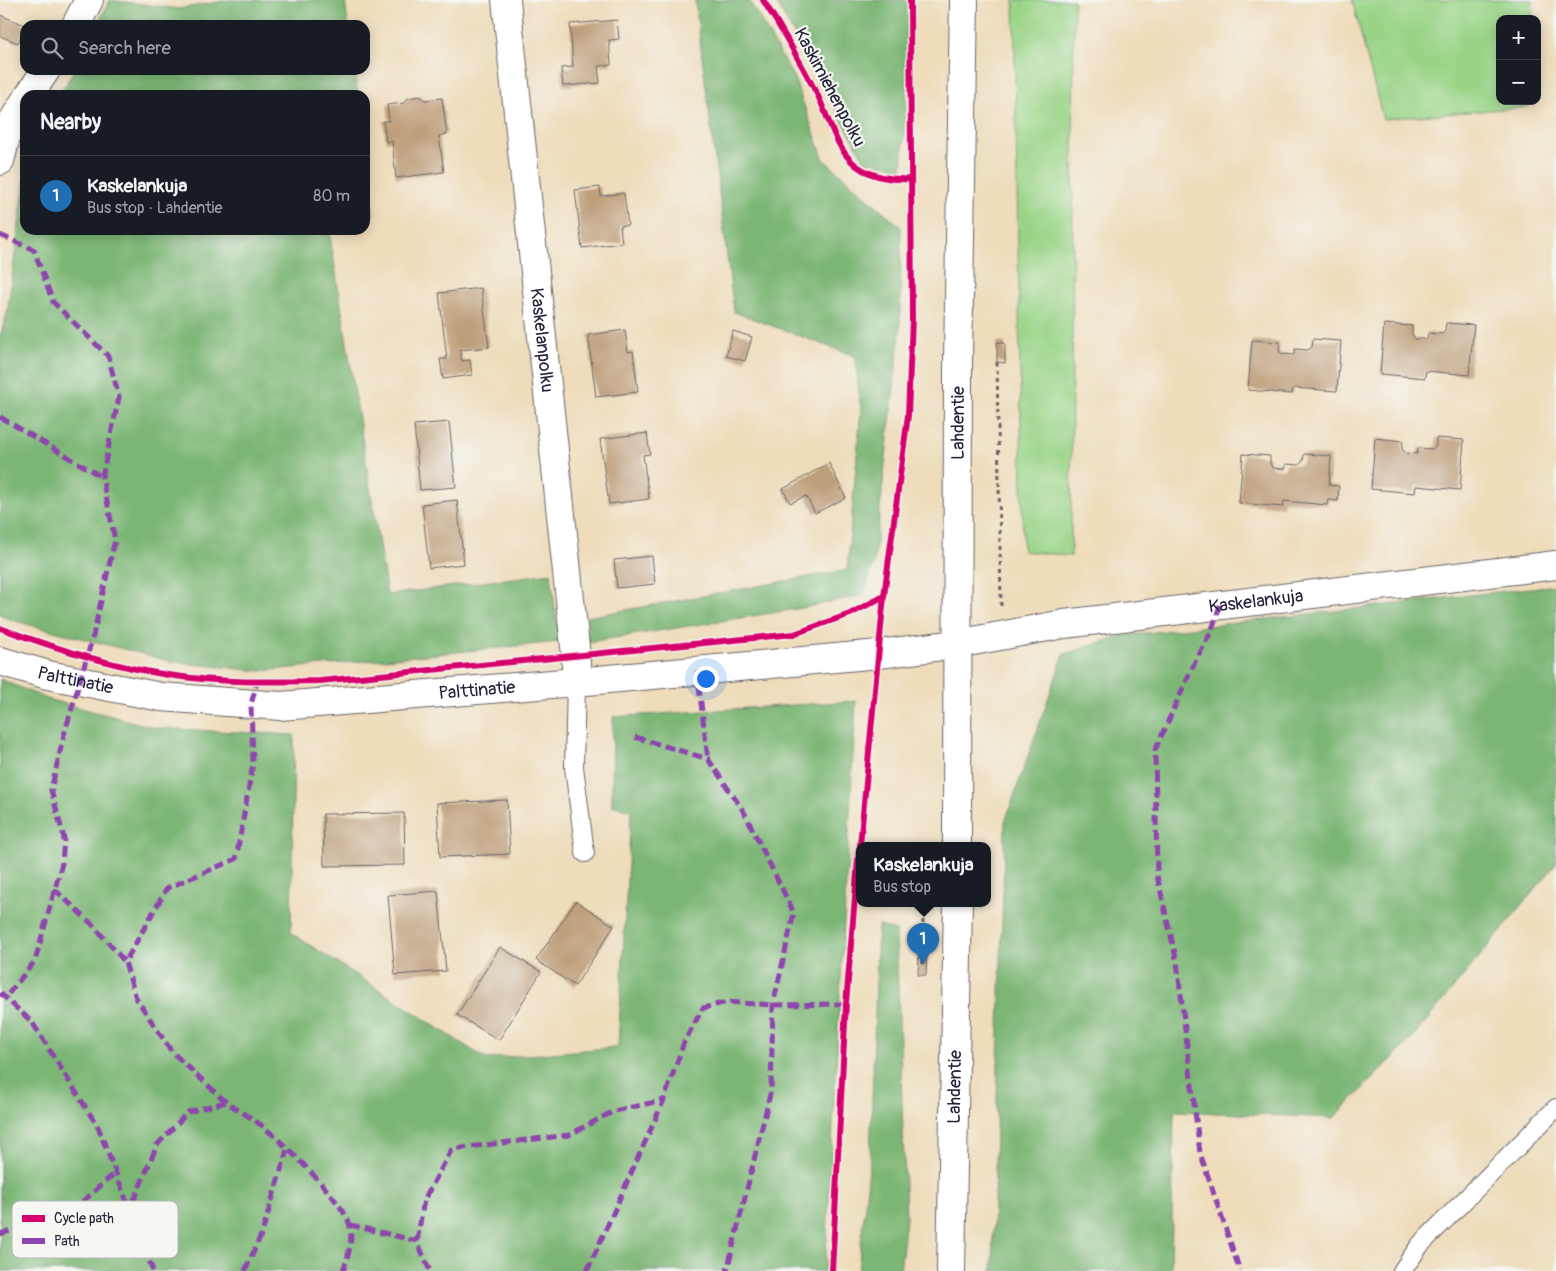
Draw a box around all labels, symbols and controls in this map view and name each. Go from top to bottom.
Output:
map controls [1496,15,1541,105]
button: + [1496,15,1541,60]
search box [20,20,370,75]
street label: Kaskimiehenpolku [788,24,871,151]
icon: search [38,34,66,62]
text: Search here [78,36,171,60]
button: − [1496,60,1541,105]
text: Nearby [40,109,101,136]
text: Kaskelankuja [87,174,187,198]
text: 1 [53,186,59,206]
text: 80 m [313,186,350,206]
text: Bus stop · Lahdentie [87,198,222,218]
street label: Kaskelanpolku [525,287,559,394]
street label: Lahdentie [947,386,970,460]
street label: Kaskelankuja [1207,584,1304,619]
street label: Palttinatie [35,662,115,699]
your location [693,666,719,692]
street label: Palttinatie [438,676,516,705]
popup [856,842,991,907]
text: Kaskelankuja [873,853,974,877]
text: Bus stop [873,877,931,897]
pin: 1 [907,923,939,964]
street label: Lahdentie [943,1050,967,1124]
legend [12,1201,178,1258]
text: Cycle path [54,1210,114,1227]
text: Path [54,1233,79,1250]

